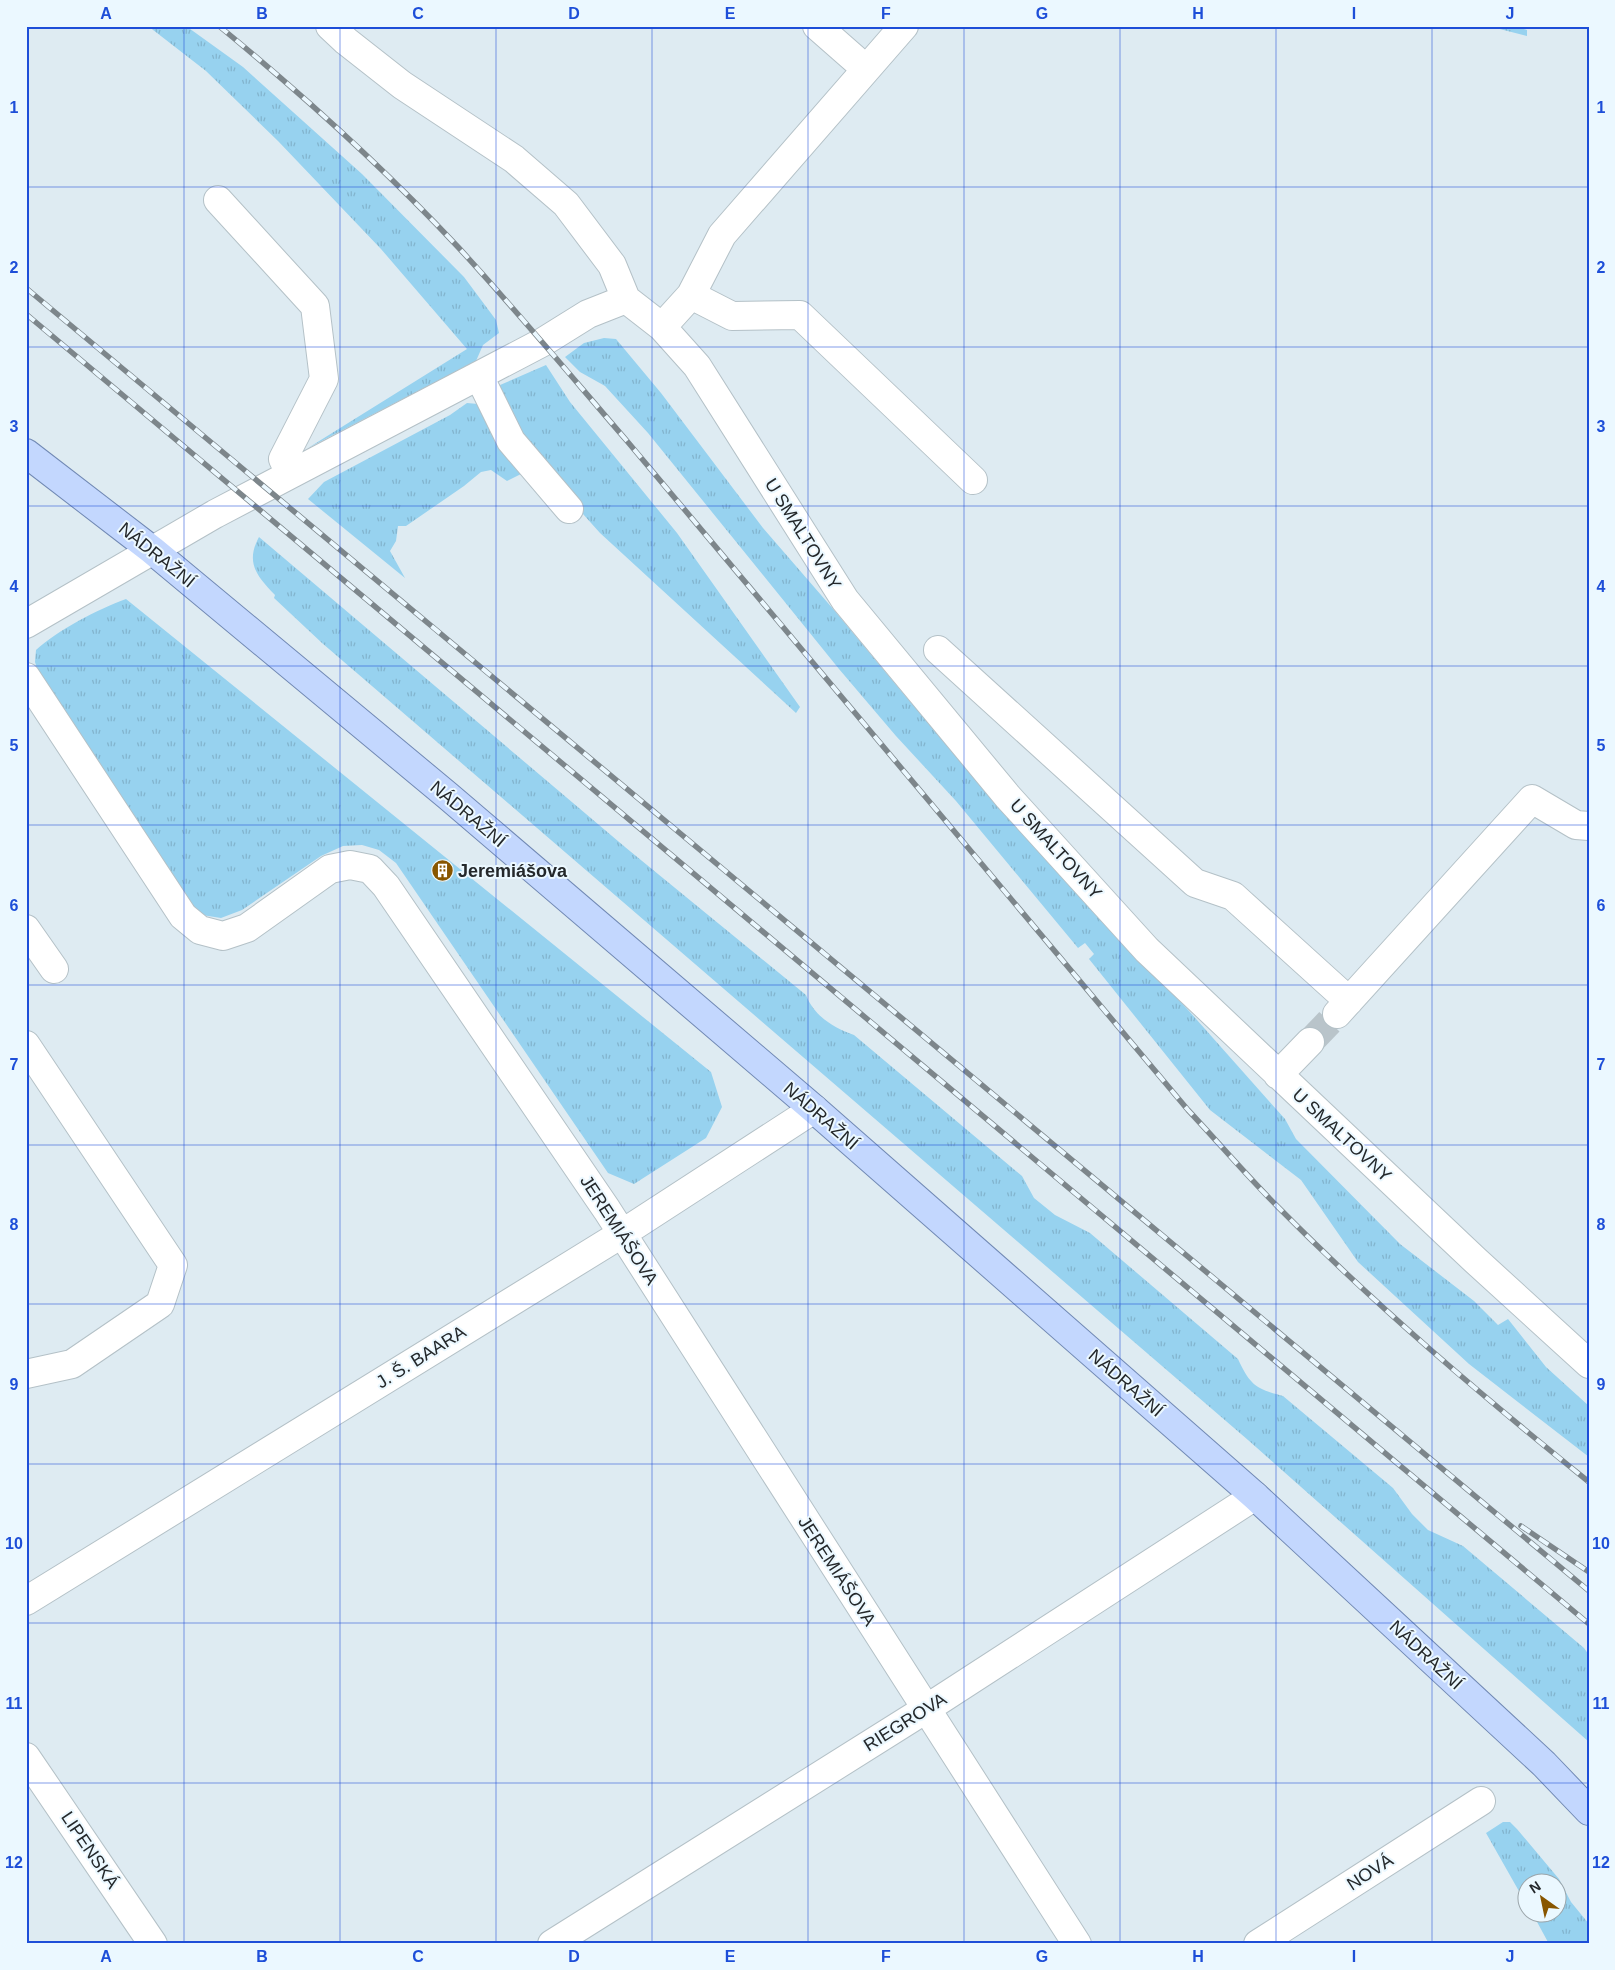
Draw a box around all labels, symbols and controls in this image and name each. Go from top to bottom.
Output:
text: A [100,5,112,22]
text: B [256,5,268,22]
text: C [412,5,424,22]
text: D [568,5,580,22]
text: E [725,5,736,22]
text: F [881,5,891,22]
text: G [1036,5,1048,22]
text: H [1192,5,1204,22]
text: I [1352,5,1356,22]
text: J [1506,5,1514,22]
text: 1 [10,99,19,116]
text: 1 [1597,99,1606,116]
text: 2 [10,259,19,276]
text: 2 [1597,259,1606,276]
text: 3 [10,418,19,435]
text: 3 [1597,418,1606,435]
street label: U SMALTOVNY [761,475,845,593]
street label: NÁDRAŽNÍ [115,518,199,592]
text: 4 [10,578,19,595]
text: 4 [1597,578,1606,595]
text: 5 [10,737,19,754]
text: 5 [1597,737,1606,754]
street label: NÁDRAŽNÍ [426,777,510,851]
street label: U SMALTOVNY [1006,795,1106,903]
building icon: Jeremiášova [430,859,454,883]
place label: Jeremiášova [458,861,568,881]
text: 6 [10,897,19,914]
text: 6 [1597,897,1606,914]
text: 7 [10,1056,19,1073]
text: 7 [1597,1056,1606,1073]
street label: NÁDRAŽNÍ [780,1078,862,1154]
street label: U SMALTOVNY [1289,1084,1395,1186]
street label: JEREMIÁŠOVA [576,1171,663,1289]
text: 8 [10,1216,19,1233]
text: 8 [1597,1216,1606,1233]
street label: J. Š. BAARA [372,1321,470,1393]
street label: NÁDRAŽNÍ [1085,1345,1167,1421]
text: 9 [10,1376,19,1393]
text: 9 [1597,1376,1606,1393]
street label: JEREMIÁŠOVA [794,1512,881,1630]
text: 10 [5,1535,23,1552]
text: 10 [1592,1535,1610,1552]
street label: NÁDRAŽNÍ [1386,1616,1466,1694]
street label: RIEGROVA [860,1689,950,1755]
text: 11 [6,1695,23,1712]
text: 11 [1593,1695,1610,1712]
street label: LIPENSKÁ [57,1808,123,1892]
street label: NOVÁ [1343,1850,1397,1894]
text: 12 [5,1854,23,1871]
text: 12 [1592,1854,1610,1871]
north arrow [1518,1872,1568,1922]
text: N [1526,1878,1544,1897]
text: A [100,1948,112,1965]
text: B [256,1948,268,1965]
text: C [412,1948,424,1965]
text: D [568,1948,580,1965]
text: E [725,1948,736,1965]
text: F [881,1948,891,1965]
text: G [1036,1948,1048,1965]
text: H [1192,1948,1204,1965]
text: I [1352,1948,1356,1965]
text: J [1506,1948,1514,1965]

